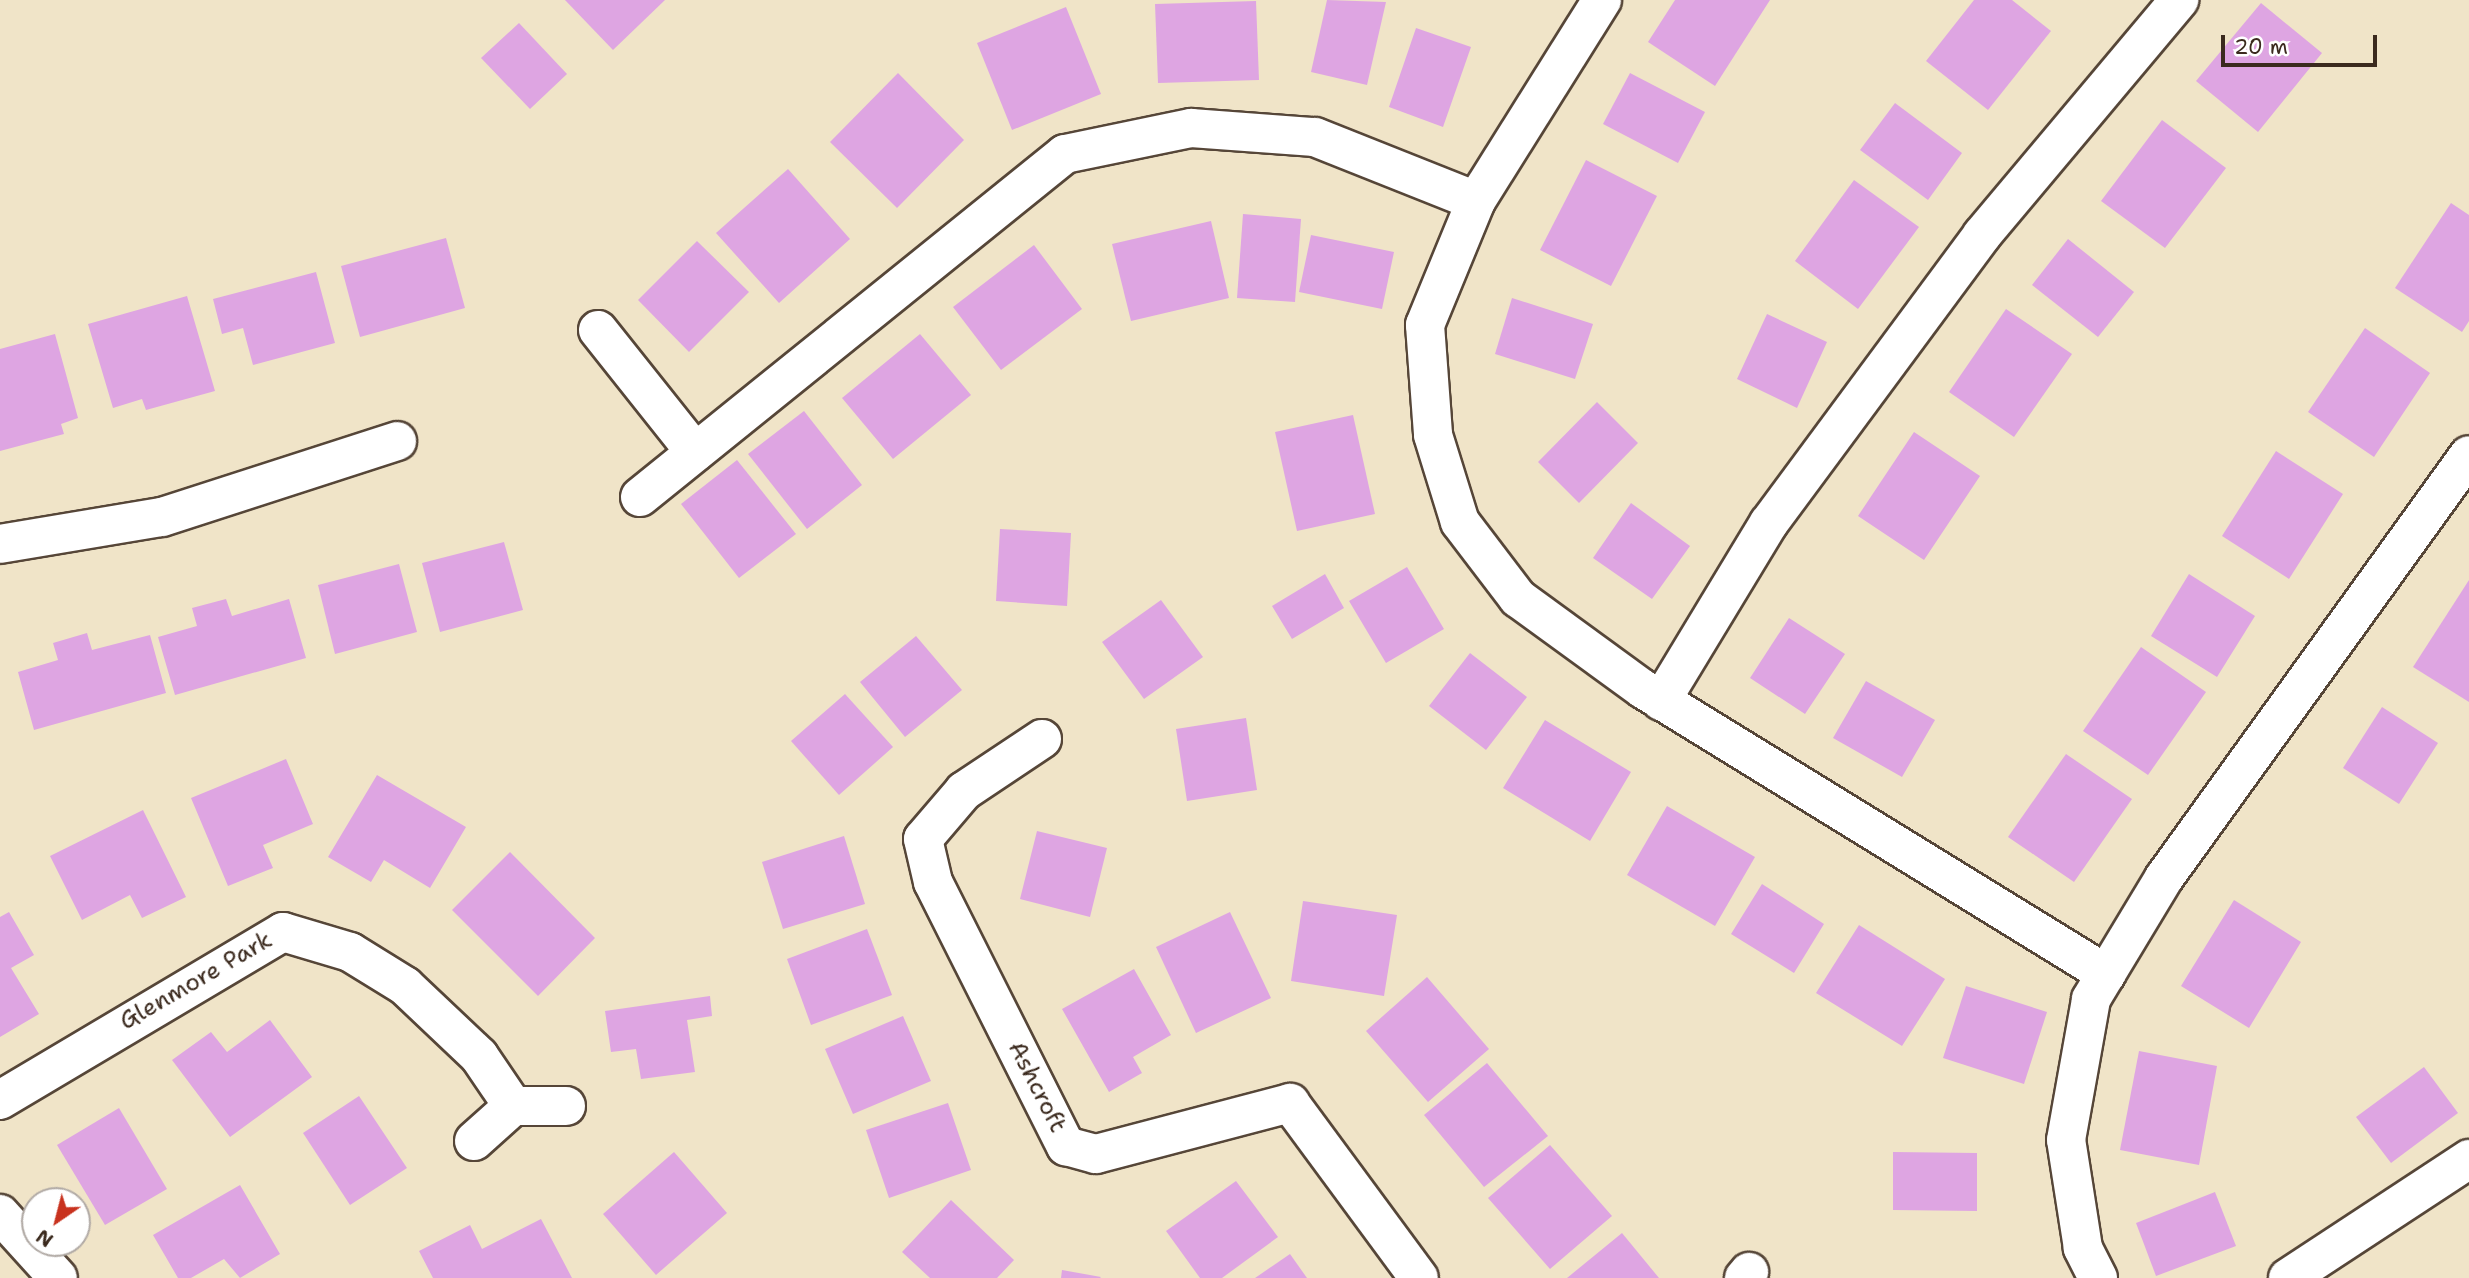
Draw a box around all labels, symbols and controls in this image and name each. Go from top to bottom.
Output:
scale bar [2224,21,2380,65]
text: 20 m [2234,33,2288,61]
street label: Glenmore Park [115,926,277,1036]
street label: Ashcroft [1002,1037,1072,1137]
north arrow [21,1187,91,1257]
text: N [31,1223,58,1253]

